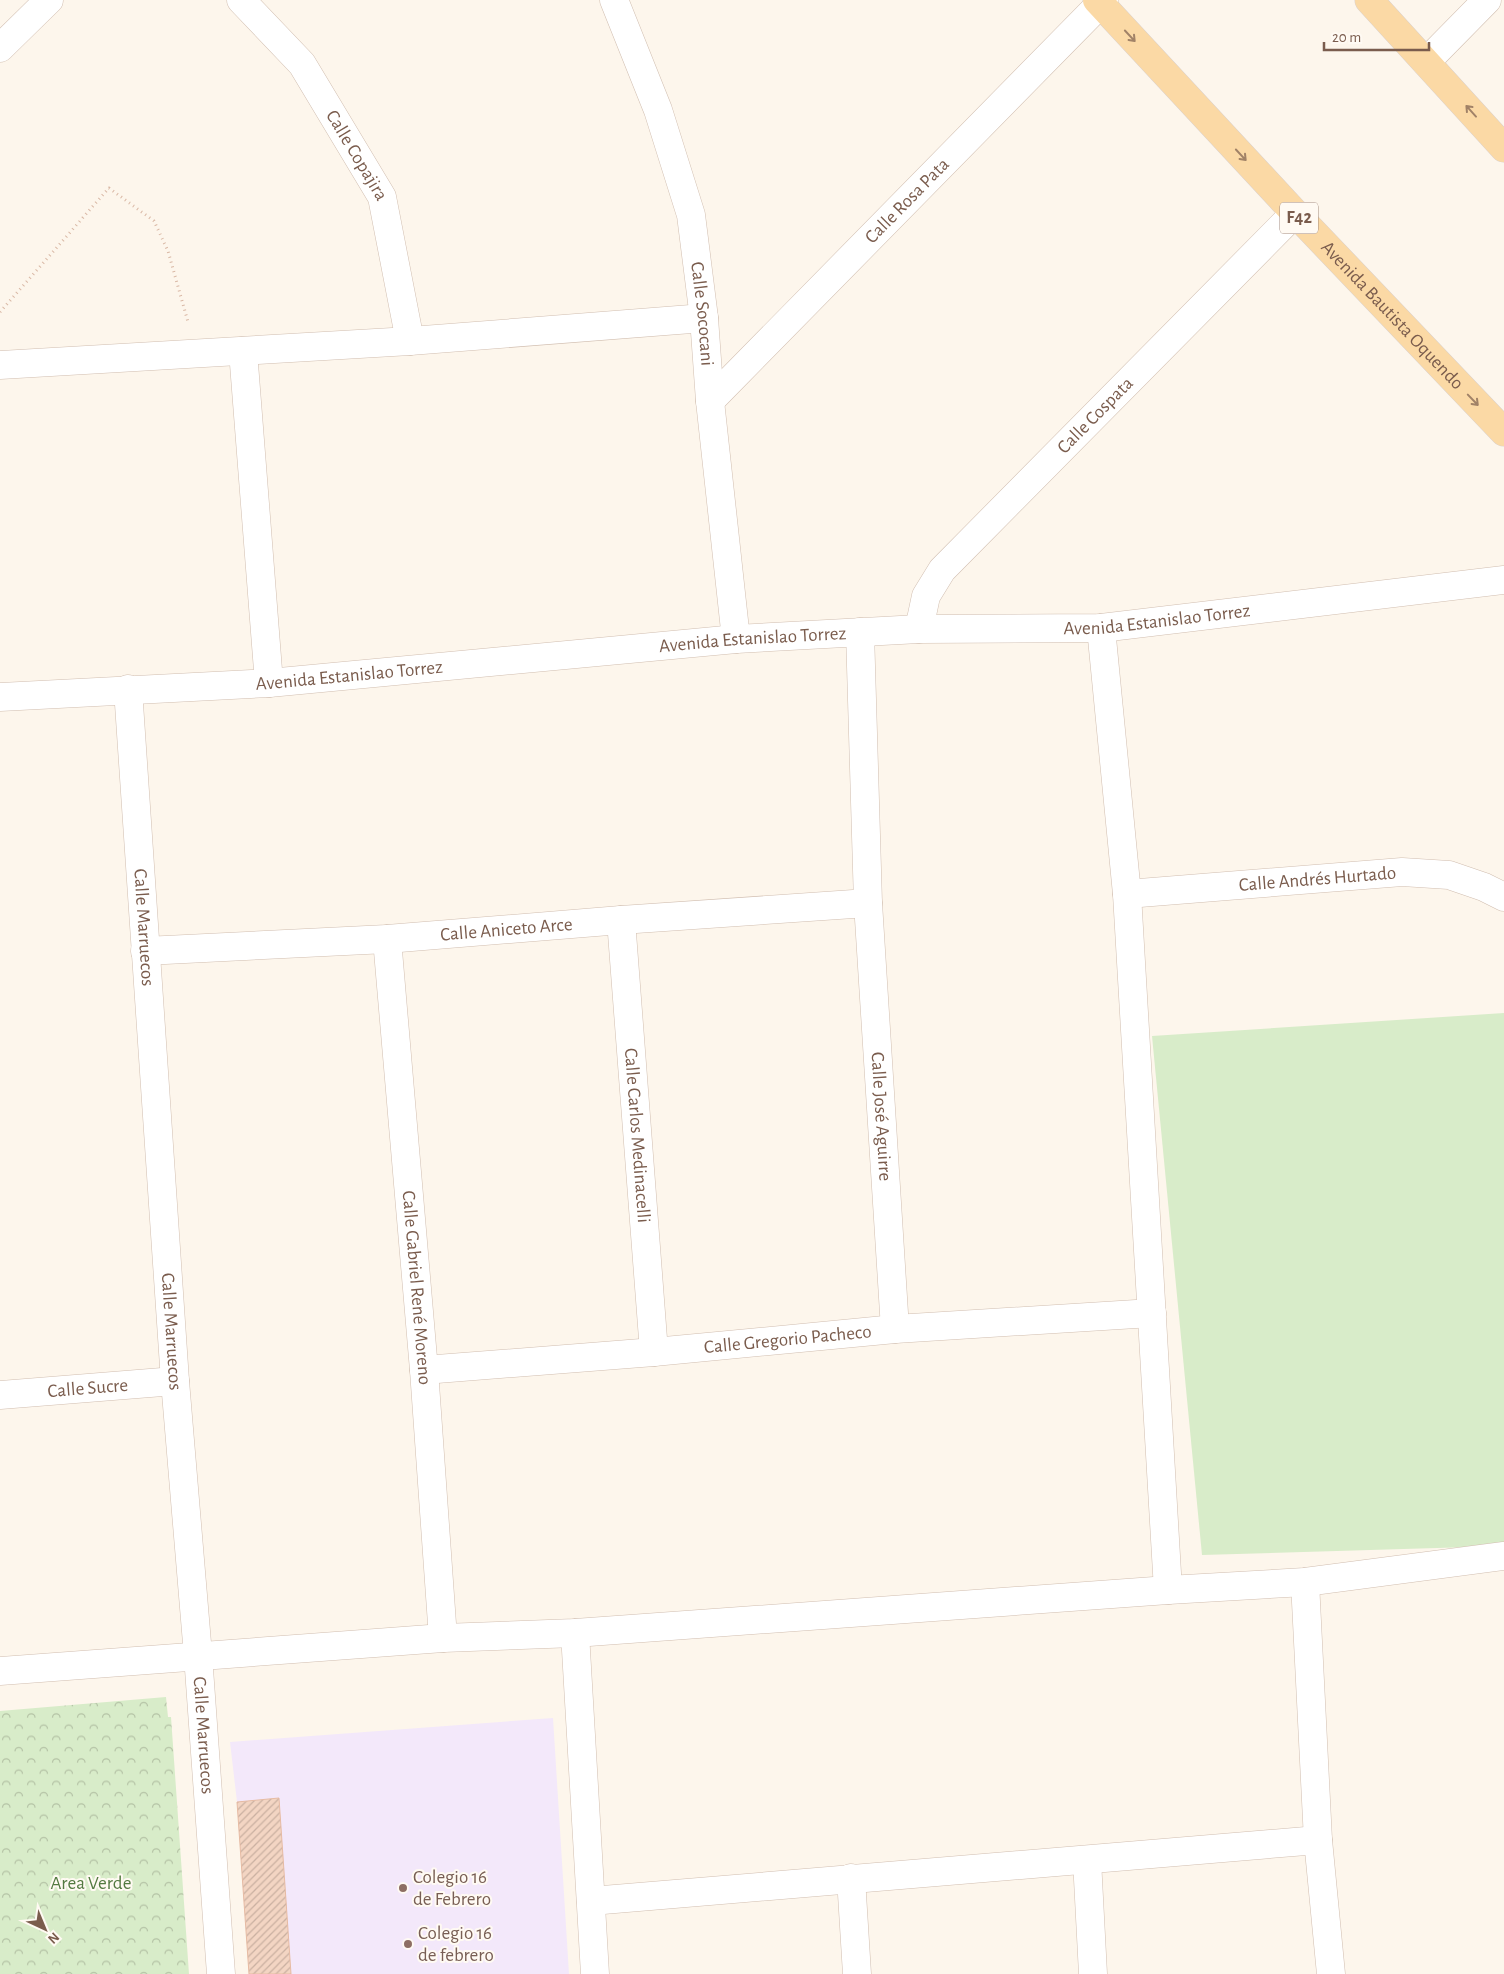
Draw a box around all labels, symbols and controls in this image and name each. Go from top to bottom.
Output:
scale bar [1324,20,1429,52]
one-way arrow [1125,29,1136,42]
text: 20 m [1332,30,1361,45]
one-way arrow [1465,105,1477,118]
street label: Calle Copajira [323,107,391,204]
one-way arrow [1235,149,1247,162]
street label: Calle Rosa Pata [861,154,953,247]
road number: F42 [1280,202,1318,234]
street label: Avenida Bautista Oquendo [1318,237,1467,393]
street label: Calle Sococani [687,261,717,367]
street label: Calle Cospata [1053,373,1137,457]
one-way arrow [1467,394,1479,406]
street label: Avenida Estanislao Torrez [1063,601,1251,638]
street label: Avenida Estanislao Torrez [658,623,847,656]
street label: Avenida Estanislao Torrez [255,657,444,693]
street label: Calle Andrés Hurtado [1238,863,1397,895]
street label: Calle Marruecos [131,868,158,987]
street label: Calle Aniceto Arce [439,914,573,944]
street label: Calle Carlos Medinacelli [621,1047,654,1224]
street label: Calle José Aguirre [868,1051,895,1182]
street label: Calle Gabriel René Moreno [399,1190,435,1386]
street label: Calle Marruecos [158,1272,185,1391]
street label: Calle Gregorio Pacheco [703,1322,872,1357]
street label: Calle Sucre [47,1375,129,1401]
street label: Calle Marruecos [190,1676,217,1795]
place label: Colegio 16 de Febrero [413,1868,491,1909]
park label: Area Verde [51,1874,131,1893]
marker: Colegio 16 de Febrero [397,1882,409,1894]
north arrow [20,1904,70,1954]
place label: Colegio 16 de febrero [418,1924,494,1965]
text: N [45,1929,62,1946]
marker: Colegio 16 de febrero [402,1938,414,1950]

